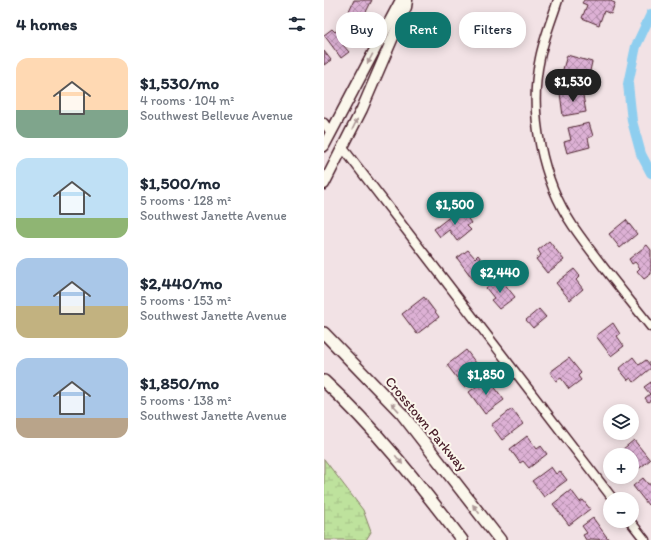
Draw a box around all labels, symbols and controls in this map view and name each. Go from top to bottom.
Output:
chip: Buy [336,12,387,48]
chip: Rent [395,12,451,48]
chip: Filters [459,12,526,48]
icon: filters [286,13,308,35]
text: 4 homes [16,14,77,34]
one-way arrow [366,53,373,65]
pin: $1,530 [540,69,606,103]
text: $1,530/mo [140,73,219,93]
icon: home [48,74,96,122]
text: $1,530 [554,74,592,89]
text: 4 rooms · 104 m² [140,93,234,108]
text: Southwest Bellevue Avenue [140,108,293,123]
one-way arrow [352,118,358,130]
text: $1,500/mo [140,173,220,193]
icon: home [48,174,96,222]
pin: $1,500 [422,192,488,226]
text: 5 rooms · 128 m² [140,193,231,208]
text: $1,500 [436,197,474,212]
text: Southwest Janette Avenue [140,208,287,223]
pin: $2,440 [467,260,533,294]
text: $2,440 [480,265,520,280]
text: $2,440/mo [140,273,223,293]
icon: home [48,274,96,322]
text: 5 rooms · 153 m² [140,293,231,308]
text: Southwest Janette Avenue [140,308,287,323]
pin: $1,850 [453,362,519,396]
text: $1,850 [467,367,505,382]
text: $1,850/mo [140,373,219,393]
street label: Crosstown Parkway [381,373,471,475]
icon: home [48,374,96,422]
text: 5 rooms · 138 m² [140,393,232,408]
one-way arrow [390,402,400,412]
map controls [603,404,639,528]
button: layers [603,404,639,440]
text: Southwest Janette Avenue [140,408,287,423]
button: + [603,448,639,484]
one-way arrow [395,454,404,465]
button: − [603,492,639,528]
one-way arrow [472,504,480,514]

